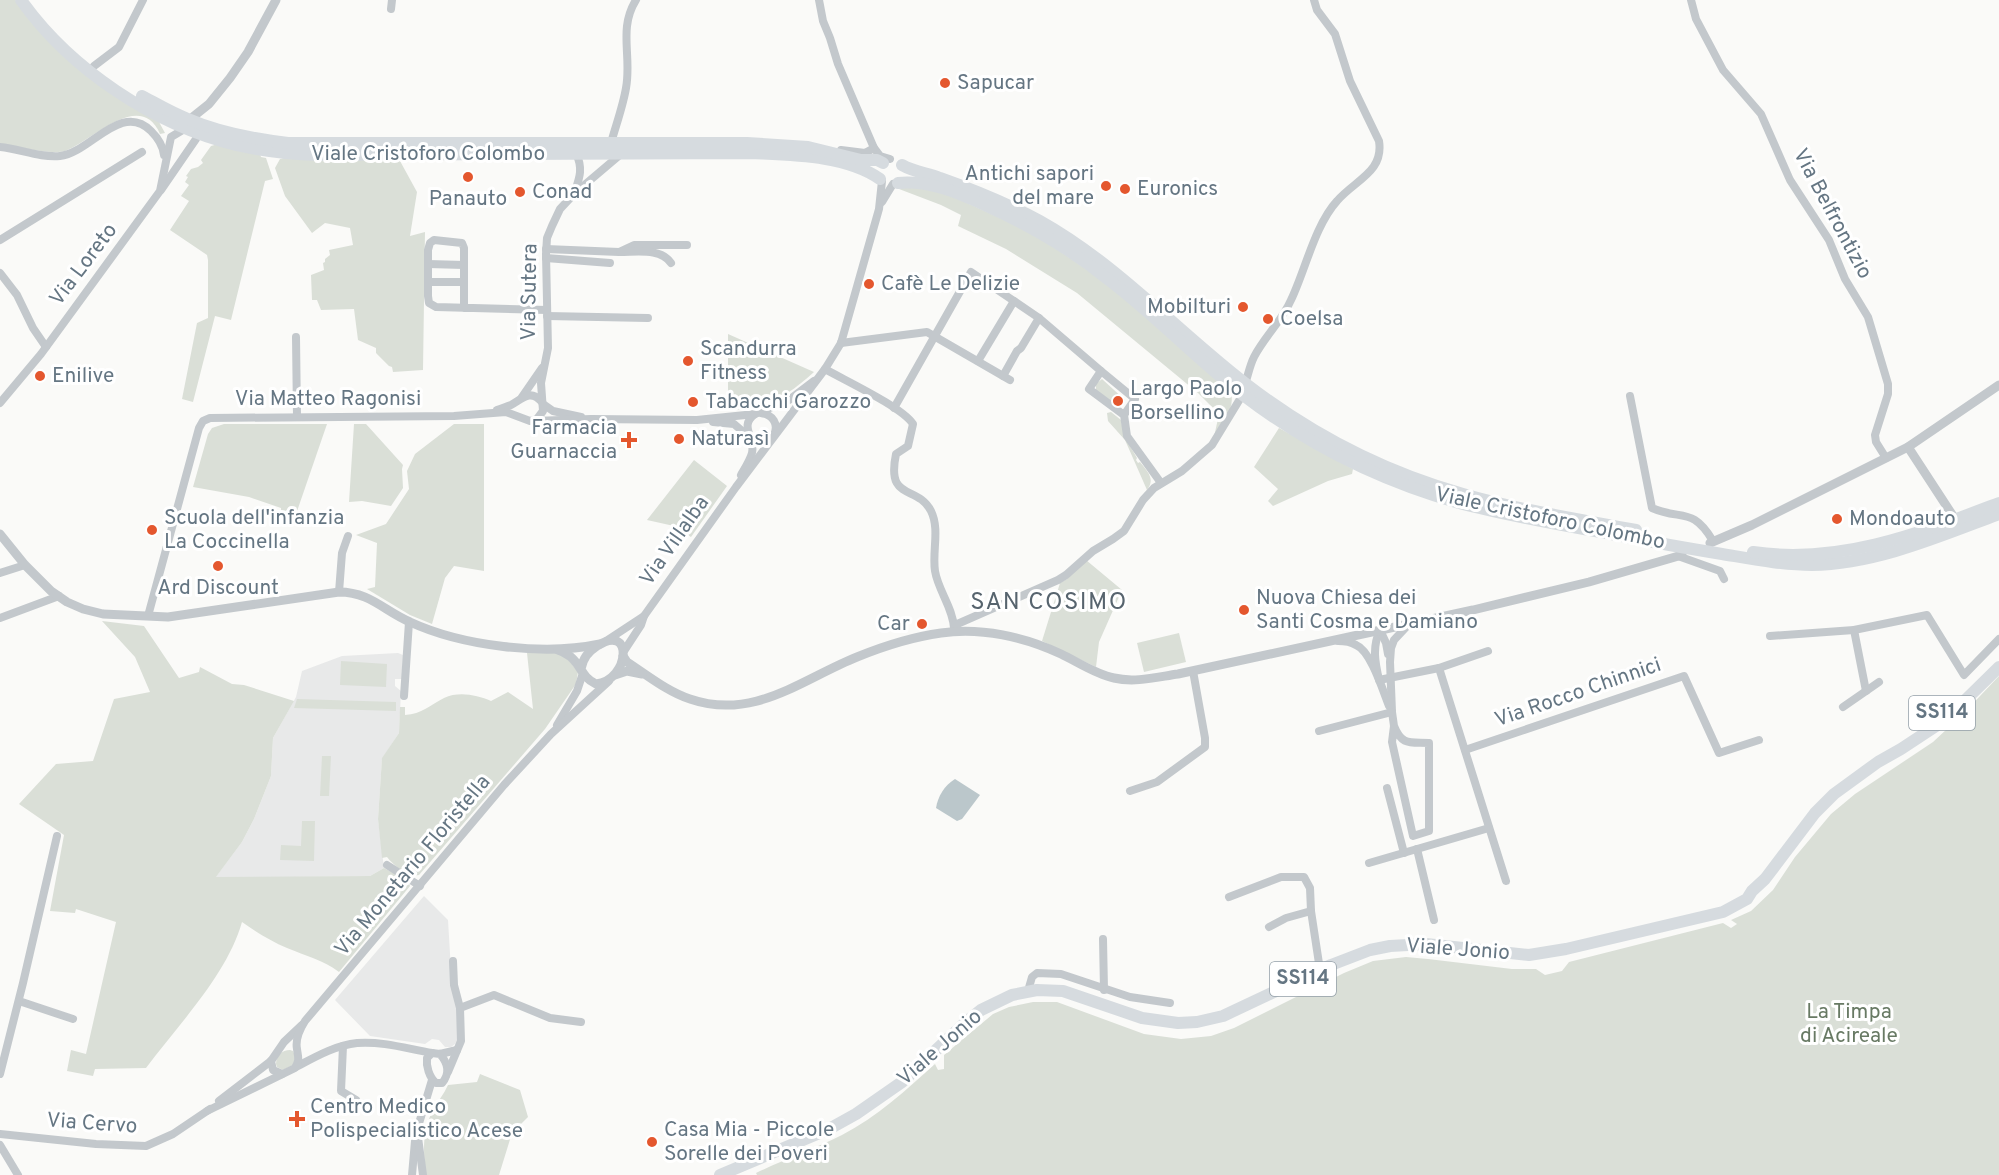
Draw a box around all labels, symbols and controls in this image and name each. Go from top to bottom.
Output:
place label: Sapucar [957,70,1034,97]
marker: Sapucar [938,76,952,90]
street label: Viale Cristoforo Colombo [311,141,545,168]
street label: Via Belfrontizio [1786,144,1878,284]
place label: Antichi sapori del mare [965,161,1094,212]
marker: Panauto [461,170,475,184]
place label: Euronics [1137,176,1218,203]
place label: Conad [532,179,592,206]
marker: Antichi sapori del mare [1099,179,1113,193]
marker: Euronics [1118,182,1132,196]
marker: Conad [513,185,527,199]
place label: Panauto [429,186,507,213]
street label: Via Loreto [44,218,124,312]
street label: Via Sutera [516,243,544,341]
place label: Cafè Le Delizie [881,271,1020,298]
marker: Cafè Le Delizie [862,277,876,291]
place label: Mobilturi [1147,294,1231,321]
marker: Mobilturi [1236,300,1250,314]
place label: Coelsa [1280,306,1343,333]
marker: Coelsa [1261,312,1275,326]
place label: Scandurra Fitness [700,336,797,387]
marker: Scandurra Fitness [681,354,695,368]
place label: Enilive [52,363,114,390]
marker: Enilive [33,369,47,383]
place label: Largo Paolo Borsellino [1130,376,1242,427]
street label: Via Matteo Ragonisi [235,386,421,413]
place label: Tabacchi Garozzo [705,389,871,416]
marker: Largo Paolo Borsellino [1111,394,1125,408]
marker: Tabacchi Garozzo [686,395,700,409]
place label: Farmacia Guarnaccia [510,415,617,466]
place label: Naturasì [691,426,769,453]
marker: Naturasì [672,432,686,446]
marker: Farmacia Guarnaccia [622,433,636,447]
street label: Viale Cristoforo Colombo [1433,481,1667,557]
street label: Via Villalba [634,491,716,591]
place label: Scuola dell'infanzia La Coccinella [164,505,344,556]
place label: Mondoauto [1849,506,1956,533]
marker: Mondoauto [1830,512,1844,526]
marker: Scuola dell'infanzia La Coccinella [145,523,159,537]
marker: Ard Discount [211,559,225,573]
place label: Ard Discount [157,575,279,602]
place label: Nuova Chiesa dei Santi Cosma e Damiano [1256,585,1478,636]
district label: SAN COSIMO [970,588,1128,618]
marker: Nuova Chiesa dei Santi Cosma e Damiano [1237,603,1251,617]
place label: Car [877,611,910,638]
marker: Car [915,617,929,631]
street label: Via Rocco Chinnici [1491,652,1665,734]
road number: SS114 [1909,696,1975,730]
street label: Via Monetario Floristella [329,770,497,962]
street label: Viale Jonio [1405,933,1511,967]
road number: SS114 [1270,962,1336,996]
park label: La Timpa di Acireale [1800,999,1898,1050]
street label: Viale Jonio [892,1004,988,1092]
place label: Centro Medico Polispecialistico Acese [310,1094,523,1145]
street label: Via Cervo [46,1107,138,1141]
marker: Centro Medico Polispecialistico Acese [288,1110,306,1128]
place label: Casa Mia - Piccole Sorelle dei Poveri [664,1117,834,1168]
marker: Casa Mia - Piccole Sorelle dei Poveri [645,1135,659,1149]

